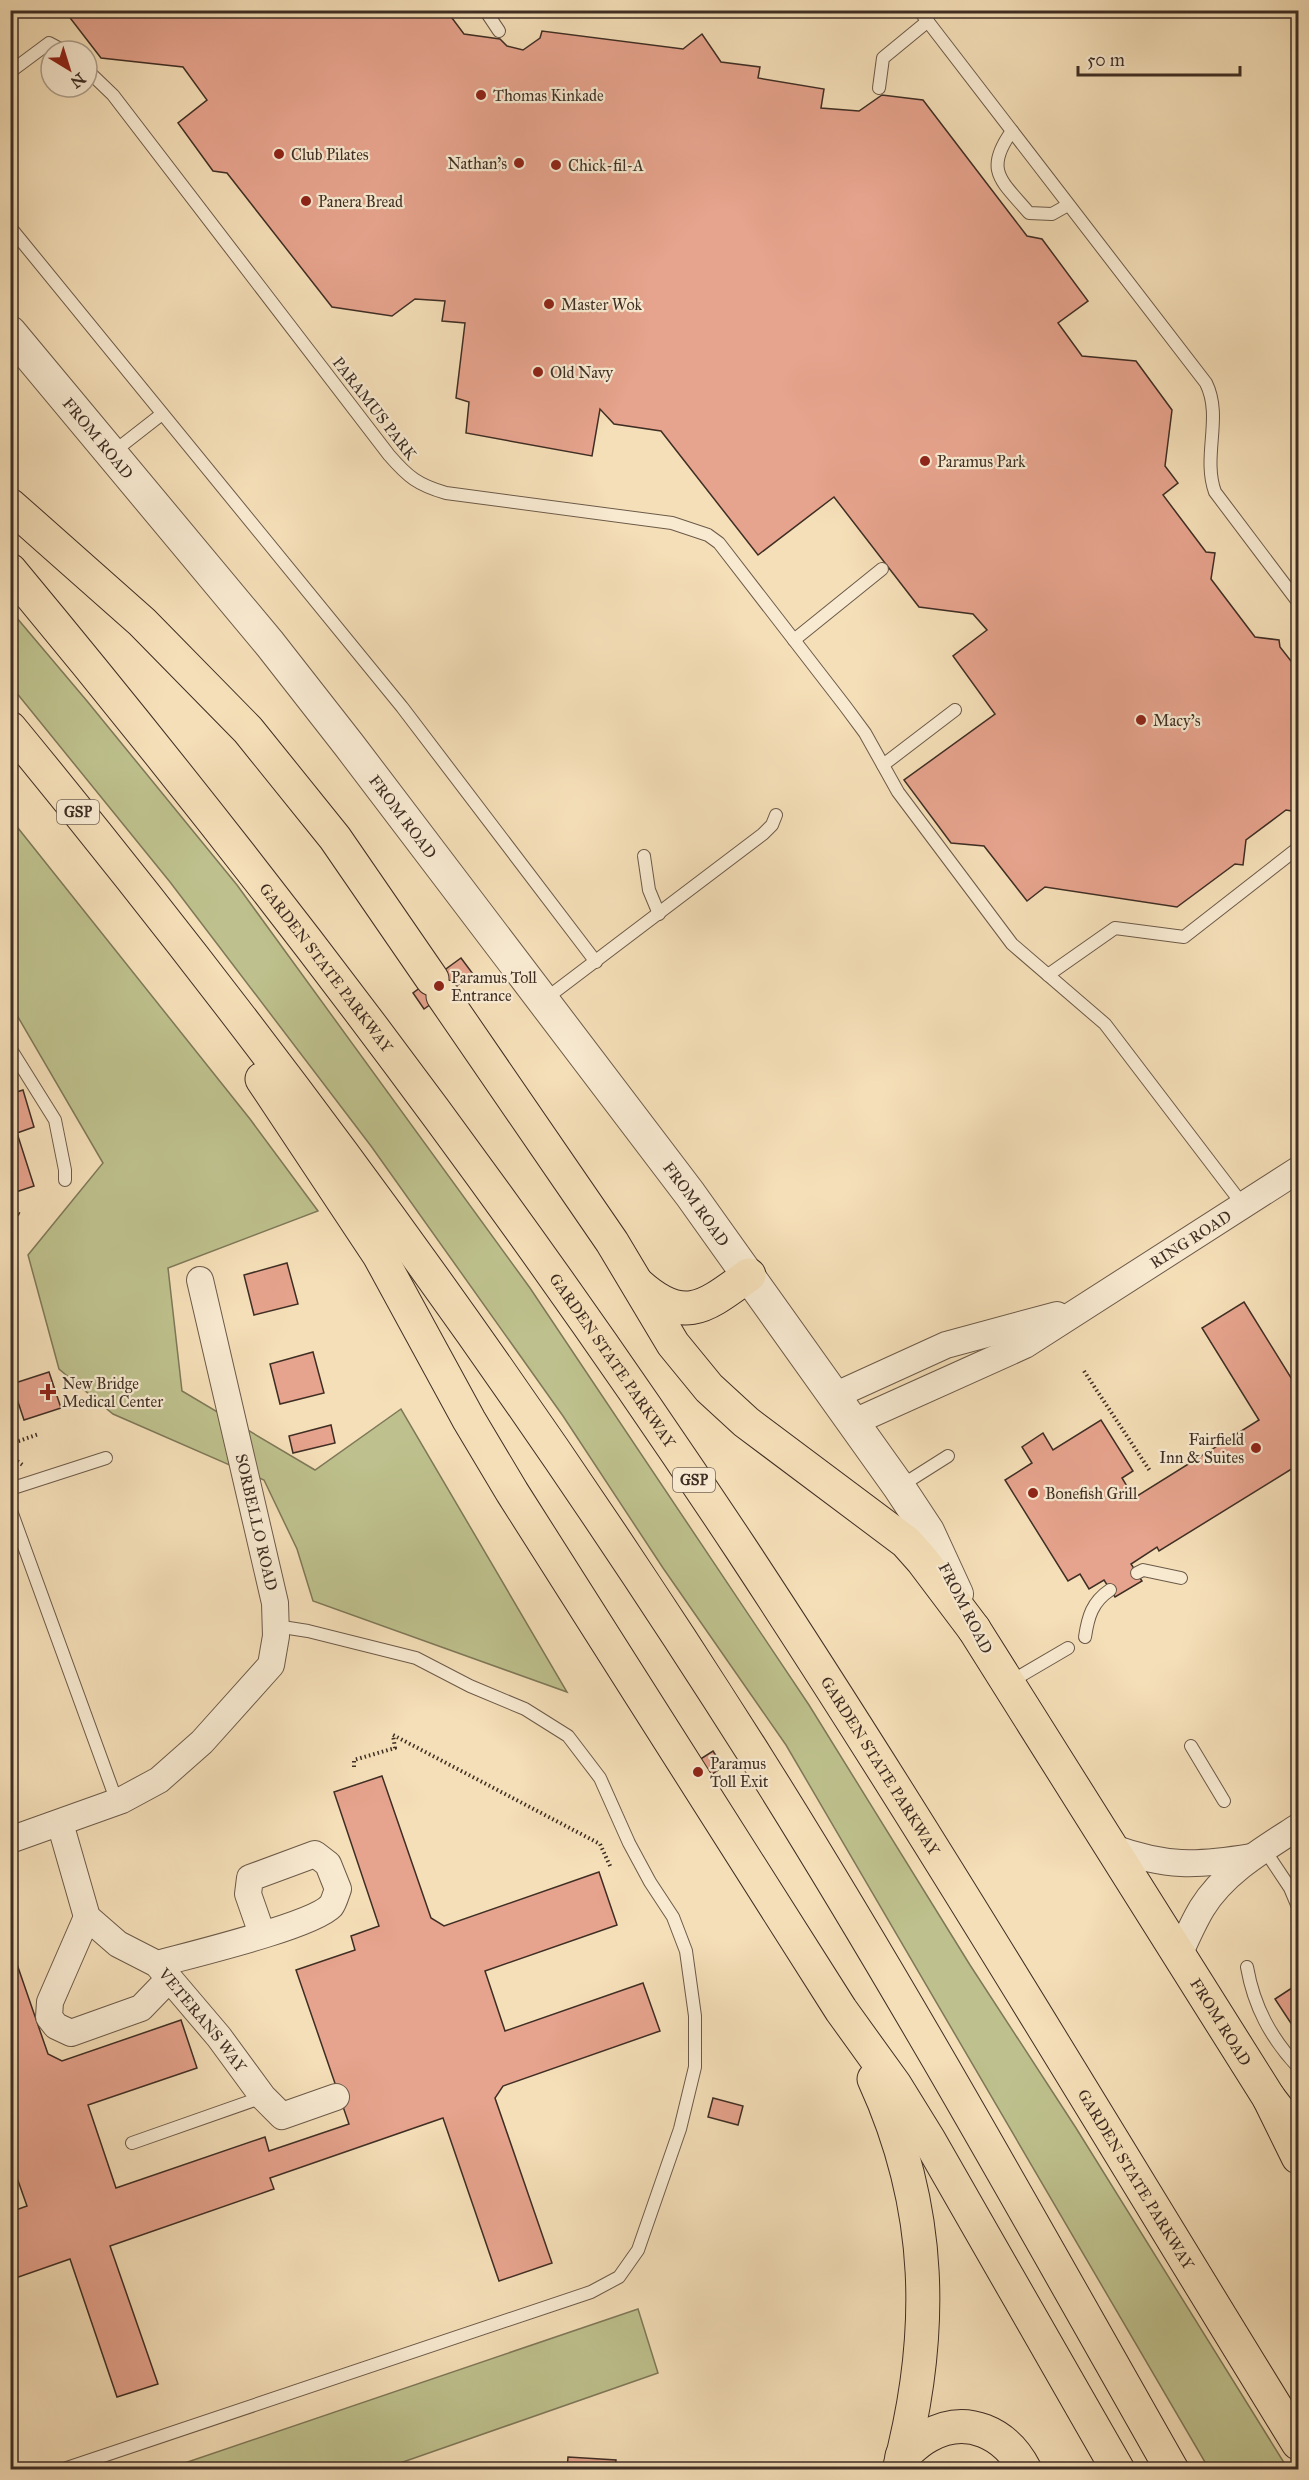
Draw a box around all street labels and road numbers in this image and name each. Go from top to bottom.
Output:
street label: PARAMUS PARK [329,353,421,464]
street label: FROM ROAD [59,394,137,483]
street label: FROM ROAD [365,771,441,862]
road number: GSP [57,800,99,824]
street label: GARDEN STATE PARKWAY [255,879,397,1057]
street label: FROM ROAD [659,1158,733,1250]
street label: RING ROAD [1146,1206,1235,1272]
street label: GARDEN STATE PARKWAY [545,1270,680,1452]
street label: SORBELLO ROAD [232,1452,282,1592]
road number: GSP [673,1468,715,1492]
street label: FROM ROAD [934,1560,997,1657]
street label: GARDEN STATE PARKWAY [817,1673,944,1859]
street label: VETERANS WAY [154,1964,251,2076]
street label: FROM ROAD [1186,1975,1255,2069]
street label: GARDEN STATE PARKWAY [1073,2086,1198,2274]

